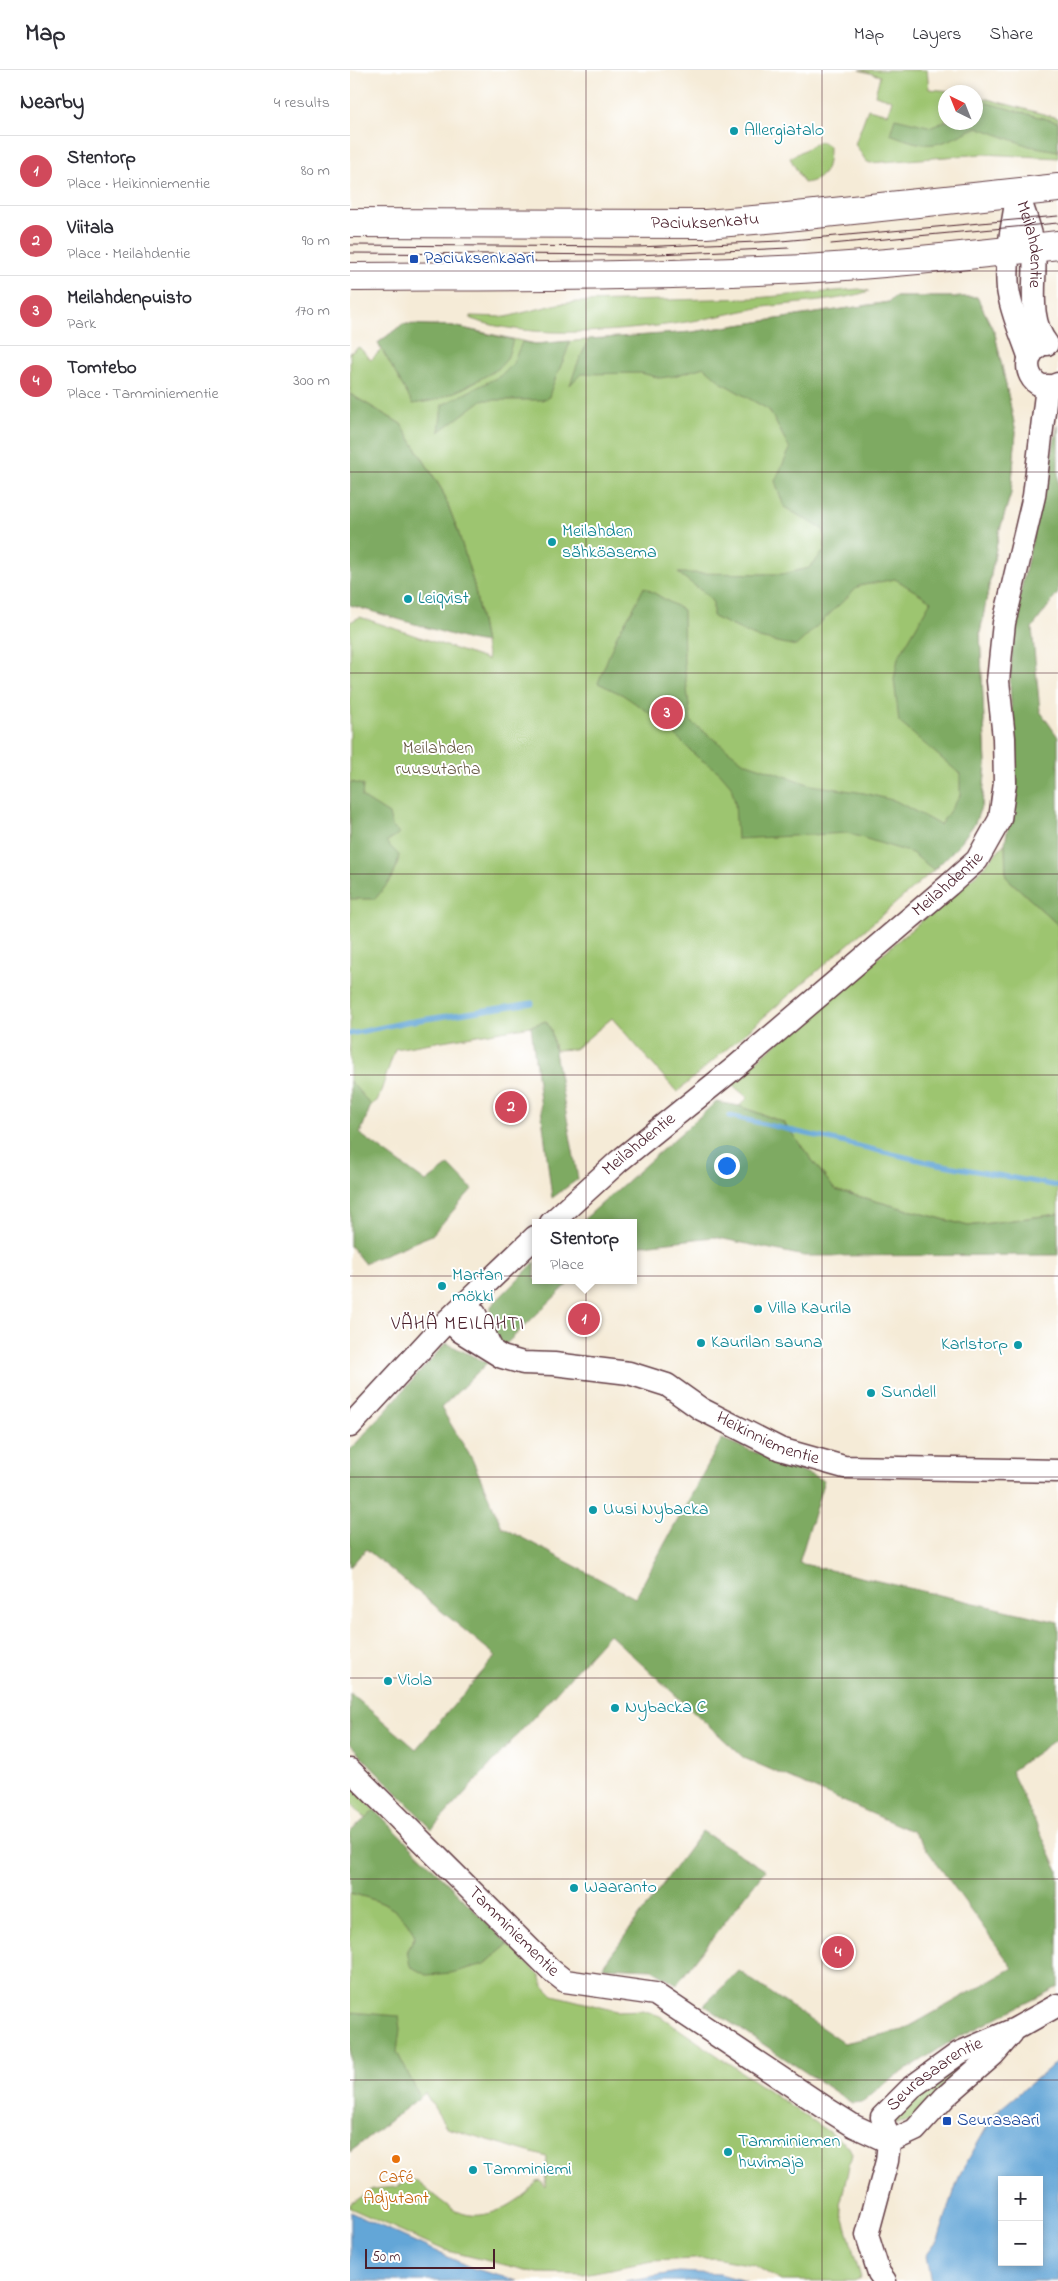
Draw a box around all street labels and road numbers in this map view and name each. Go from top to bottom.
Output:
street label: Meilahdentie [1008,198,1048,289]
street label: Paciuksenkatu [651,207,760,237]
street label: Meilahdentie [907,847,992,924]
street label: Meilahdentie [597,1106,682,1183]
street label: Heikinniementie [711,1406,823,1473]
street label: Tamminiementie [461,1881,565,1985]
street label: Seurasaarentie [881,2031,988,2118]

